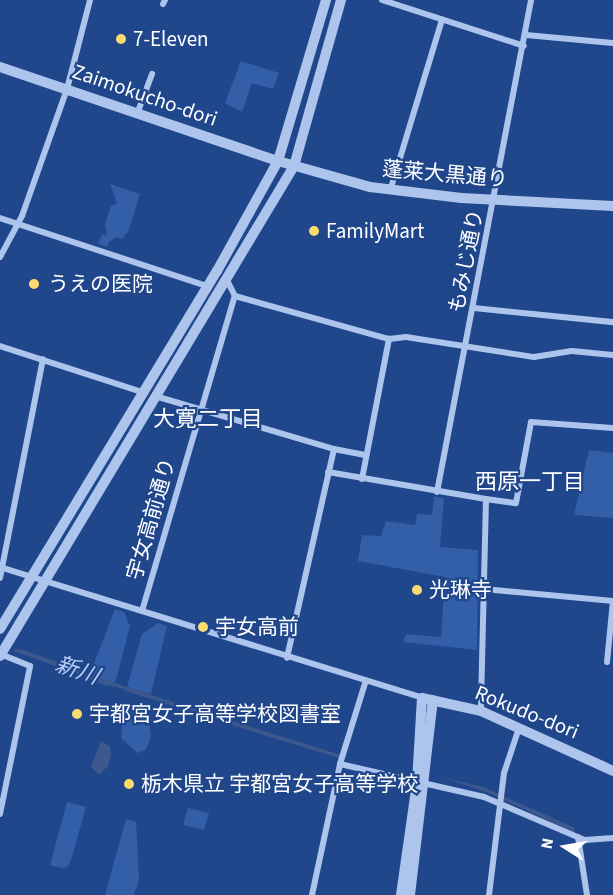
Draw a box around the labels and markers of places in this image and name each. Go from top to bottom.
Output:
place label: 7-Eleven [133,26,209,52]
marker: 7-Eleven [114,32,128,46]
place label: FamilyMart [326,218,424,244]
marker: FamilyMart [307,224,321,238]
place label: うえの医院 [48,271,153,297]
marker: うえの医院 [25,275,43,293]
place label: 光琳寺 [429,577,492,603]
marker: 光琳寺 [410,583,424,597]
place label: 宇女高前 [215,614,299,640]
marker: 宇女高前 [196,620,210,634]
place label: 宇都宮女子高等学校図書室 [89,701,341,727]
marker: 宇都宮女子高等学校図書室 [70,707,84,721]
place label: 栃木県立 宇都宮女子高等学校 [141,771,418,797]
marker: 栃木県立 宇都宮女子高等学校 [122,777,136,791]

